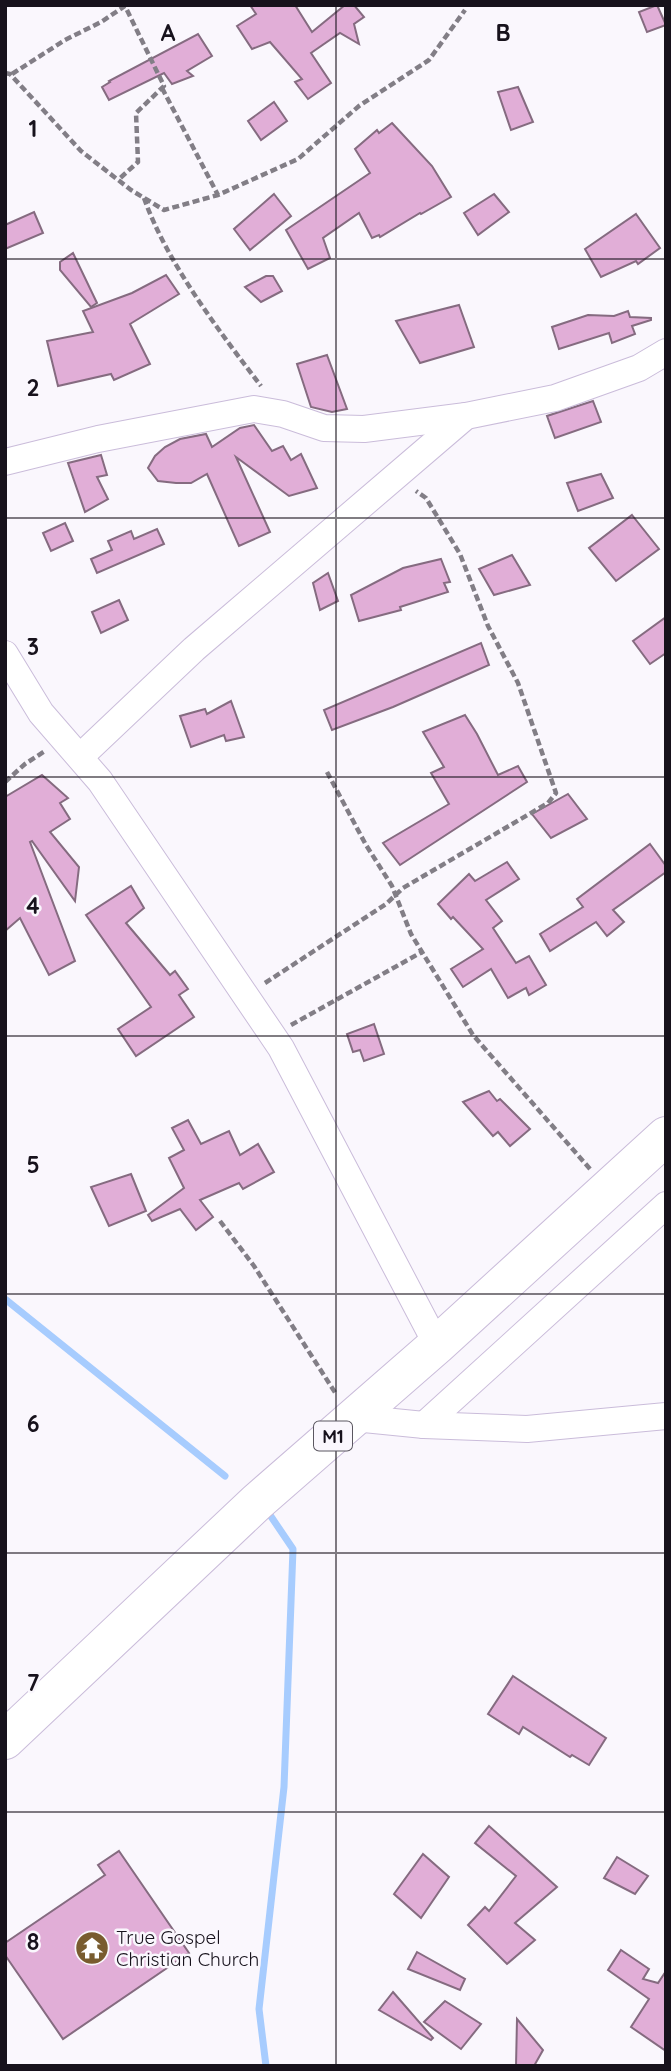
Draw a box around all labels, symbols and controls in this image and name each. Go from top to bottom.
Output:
text: A [161,18,176,47]
text: B [495,18,511,47]
text: 1 [29,114,37,143]
text: 2 [26,373,40,402]
text: 3 [27,632,39,661]
text: 4 [26,891,40,920]
text: 5 [26,1150,40,1179]
text: 6 [27,1409,39,1438]
road number: M1 [314,1422,352,1450]
text: 7 [27,1668,40,1697]
place label: True Gospel Christian Church [116,1925,259,1971]
text: 8 [27,1927,39,1956]
temple icon: True Gospel Christian Church [73,1929,111,1967]

